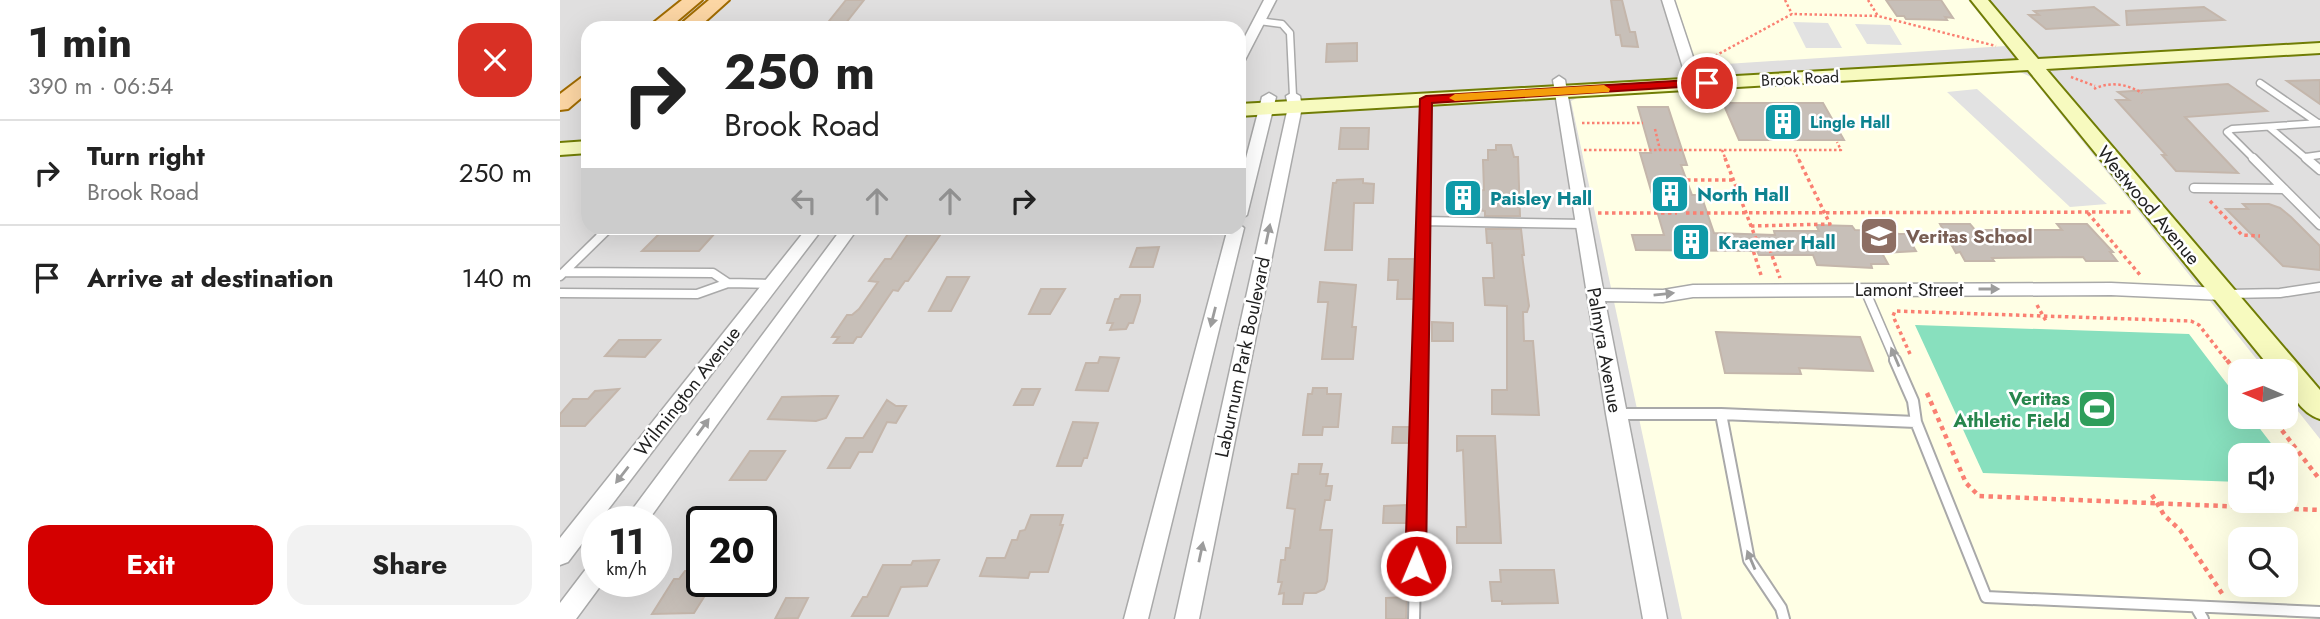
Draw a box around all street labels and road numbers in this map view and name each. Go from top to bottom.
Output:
street label: Brook Road [1760,65,1840,92]
street label: Westwood Avenue [2091,140,2207,271]
street label: Laburnum Park Boulevard [1208,254,1277,460]
street label: Lamont Street [1855,276,1964,303]
street label: Palmyra Avenue [1580,285,1629,415]
street label: Wilmington Avenue [628,320,747,462]

